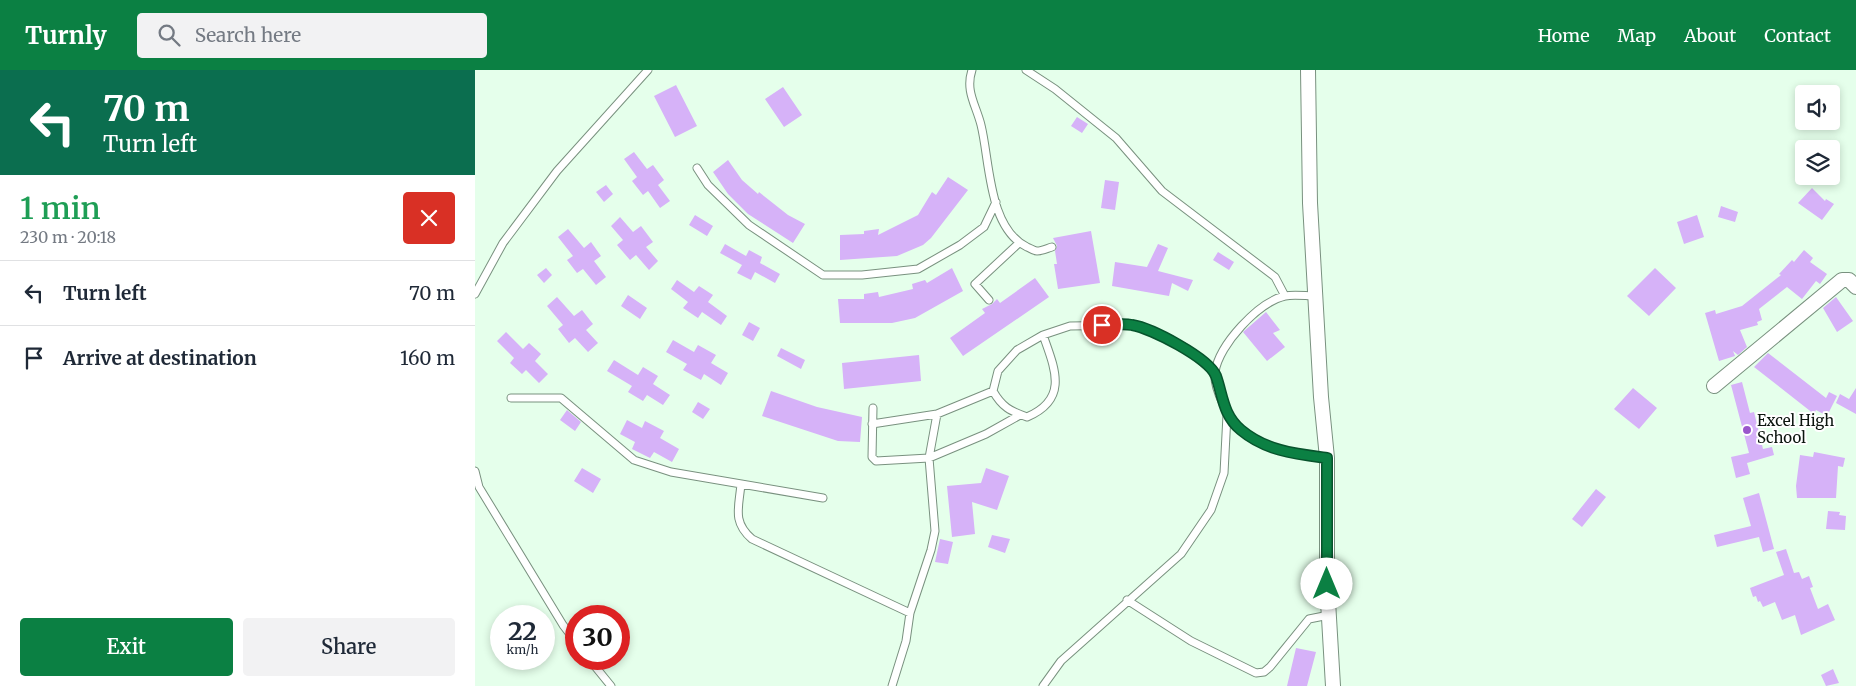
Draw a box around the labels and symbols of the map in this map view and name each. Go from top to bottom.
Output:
pin [1081,304,1123,346]
place label: Excel High School [1757,411,1834,447]
marker: Excel High School [1741,424,1753,436]
position arrow [1300,557,1352,609]
speed limit sign: 30 [565,605,630,670]

